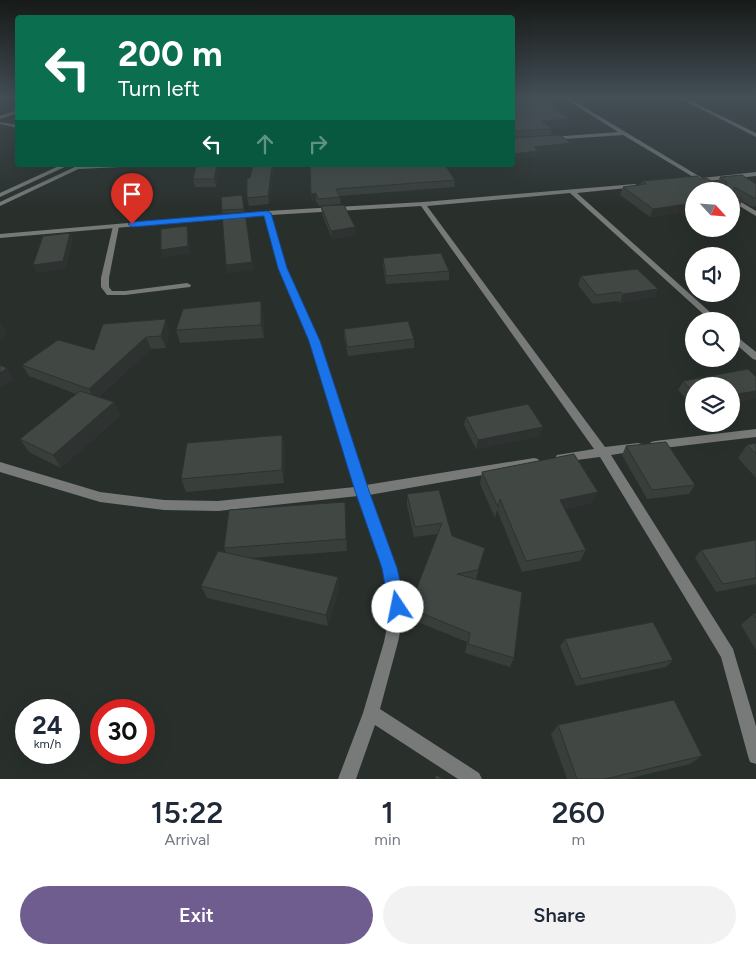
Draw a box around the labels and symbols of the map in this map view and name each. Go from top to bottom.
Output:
pin [111,173,153,224]
north arrow [685,182,740,238]
position arrow [371,580,423,632]
speed limit sign: 30 [90,699,155,764]

